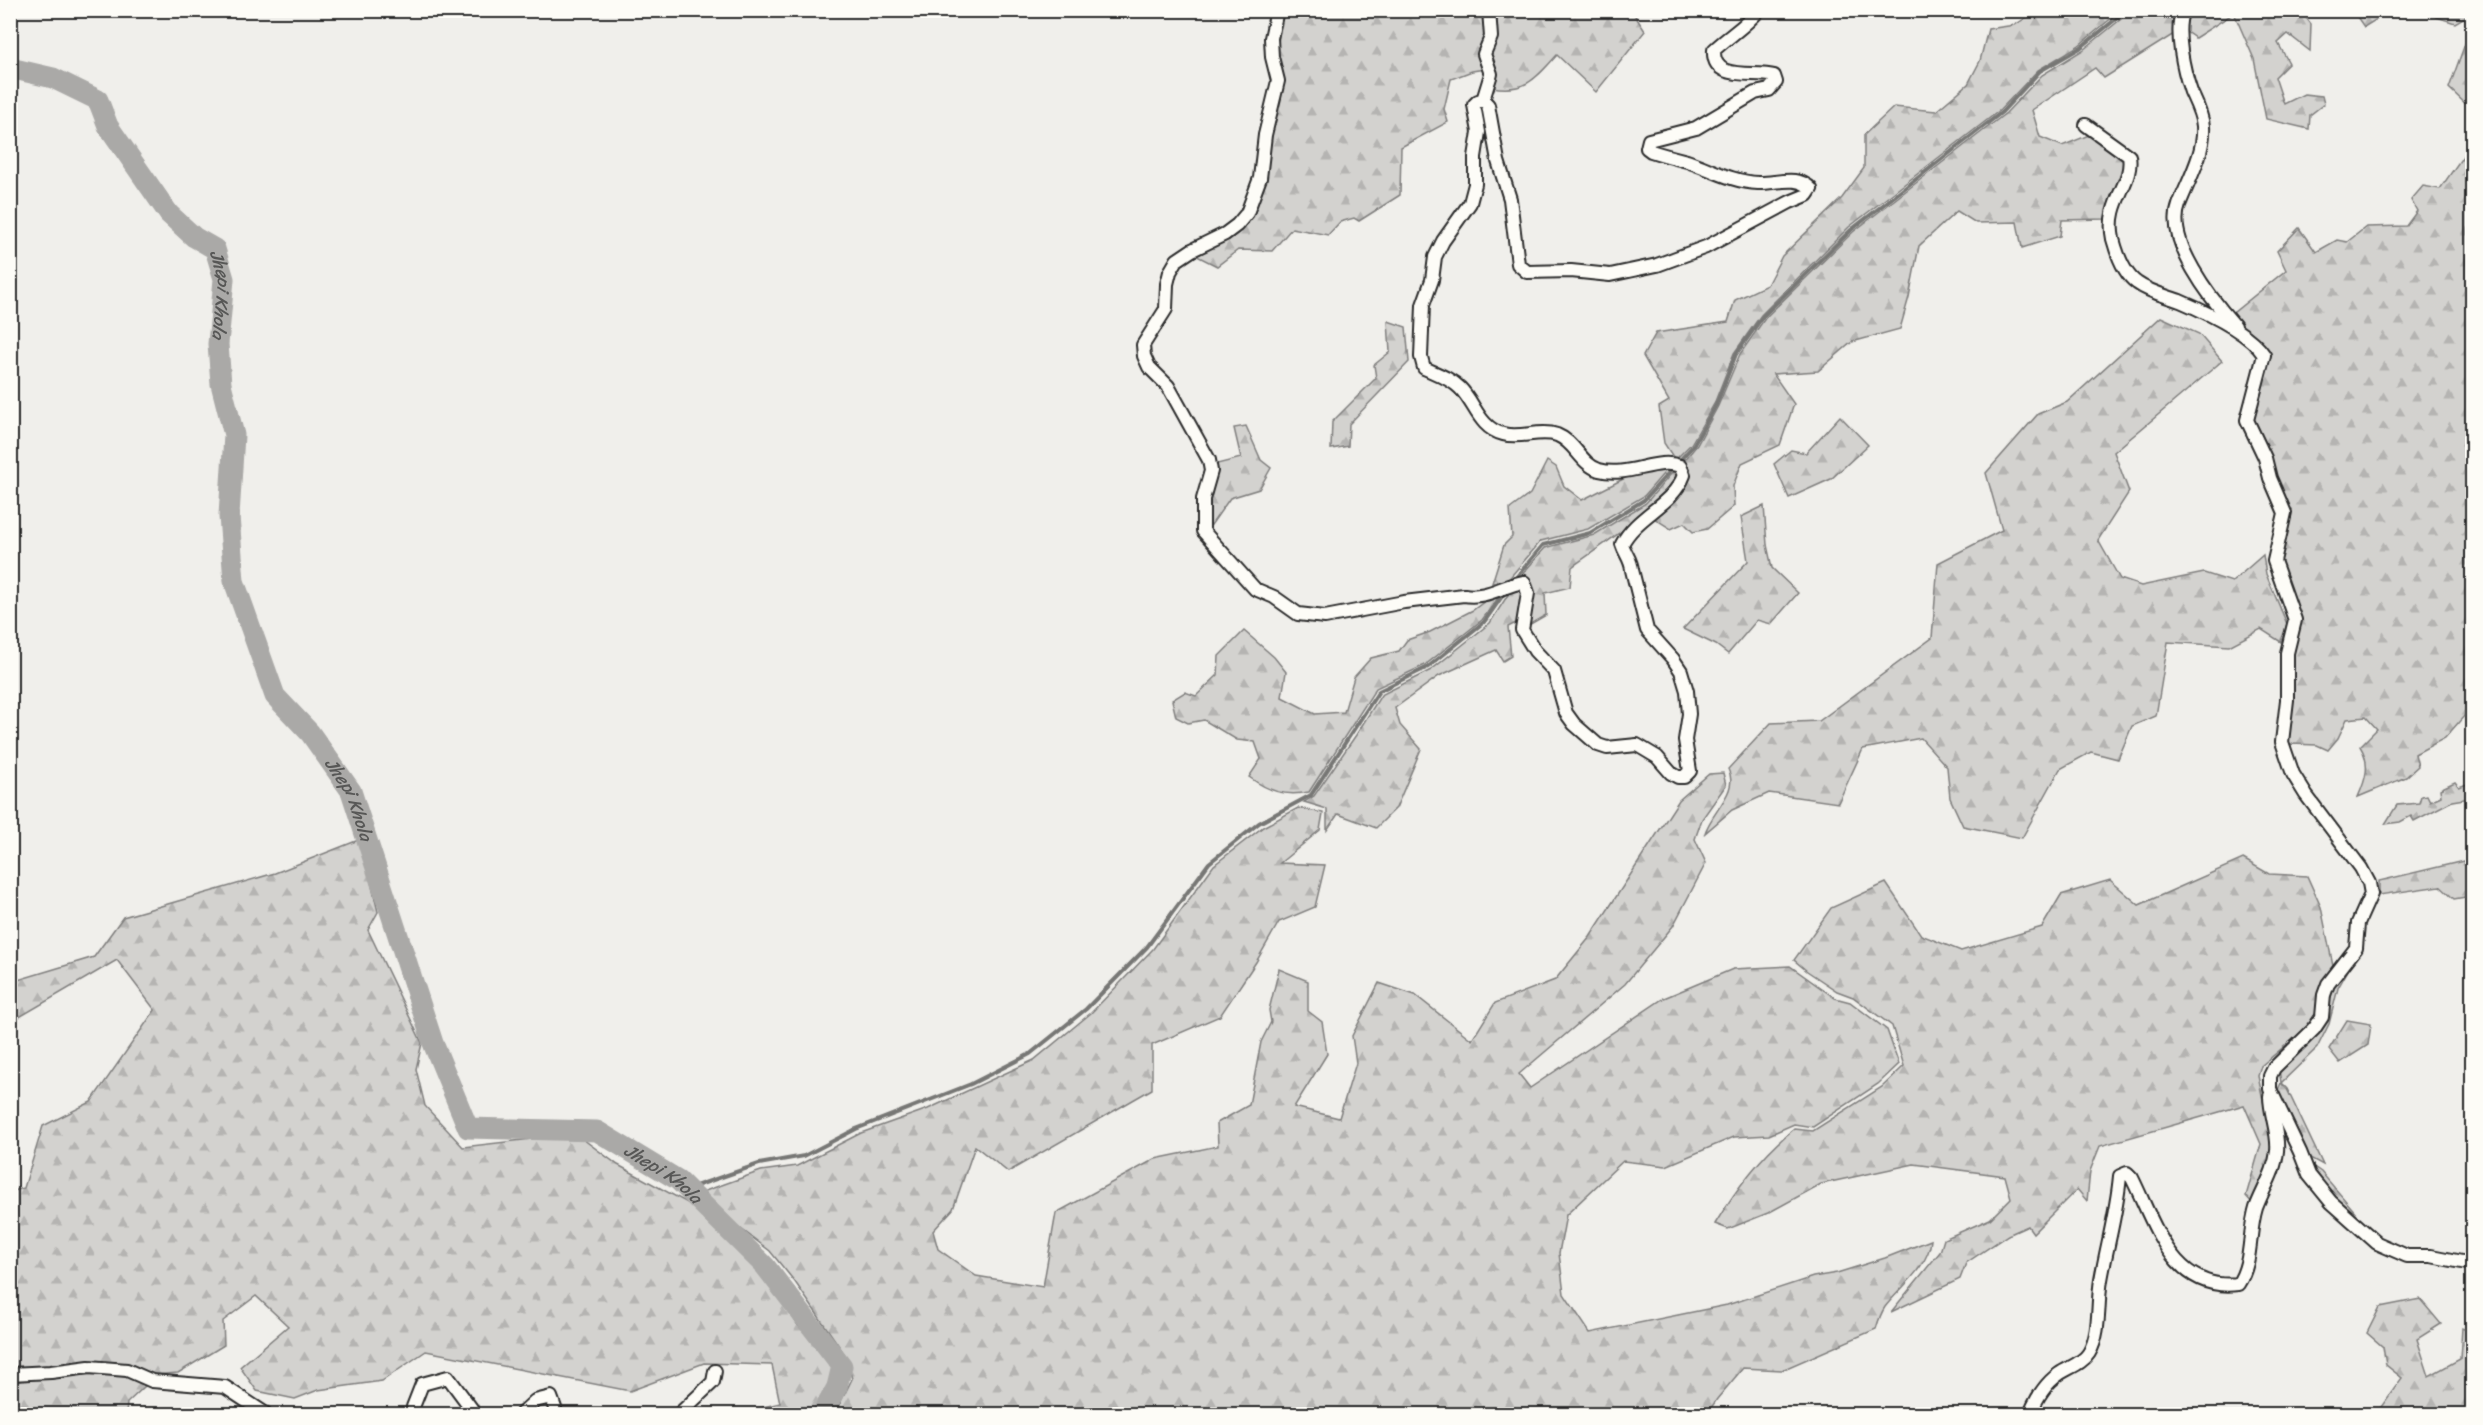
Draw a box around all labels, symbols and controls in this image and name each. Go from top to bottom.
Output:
water label: Jhepi Khola [200,246,240,342]
water label: Jhepi Khola [316,751,383,847]
water label: Jhepi Khola [618,1135,711,1213]

